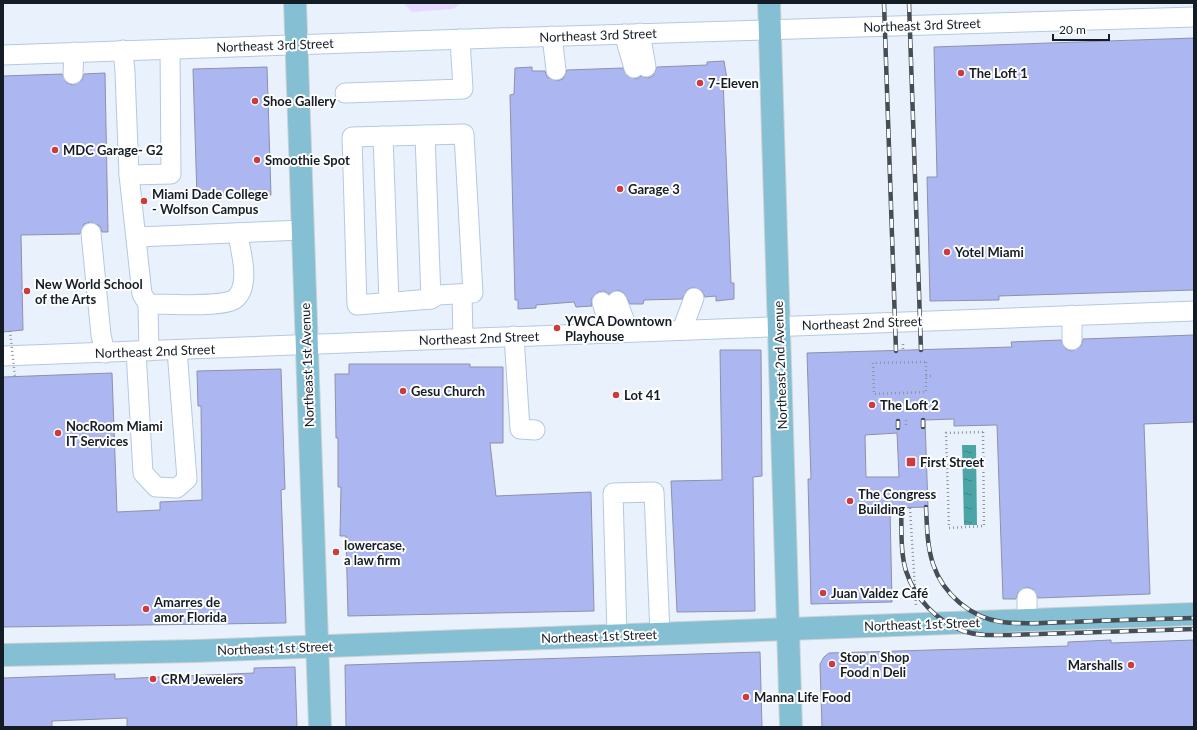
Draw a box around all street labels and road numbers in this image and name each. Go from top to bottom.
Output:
street label: Northeast 3rd Street [863,15,981,35]
street label: Northeast 3rd Street [539,25,657,45]
street label: Northeast 3rd Street [216,35,334,55]
street label: Northeast 2nd Avenue [770,300,790,430]
street label: Northeast 1st Avenue [297,302,317,427]
street label: Northeast 2nd Street [802,313,923,333]
street label: Northeast 2nd Street [419,328,540,348]
street label: Northeast 2nd Street [95,341,216,361]
street label: Northeast 1st Street [864,614,981,634]
street label: Northeast 1st Street [541,626,658,646]
street label: Northeast 1st Street [217,638,334,658]

